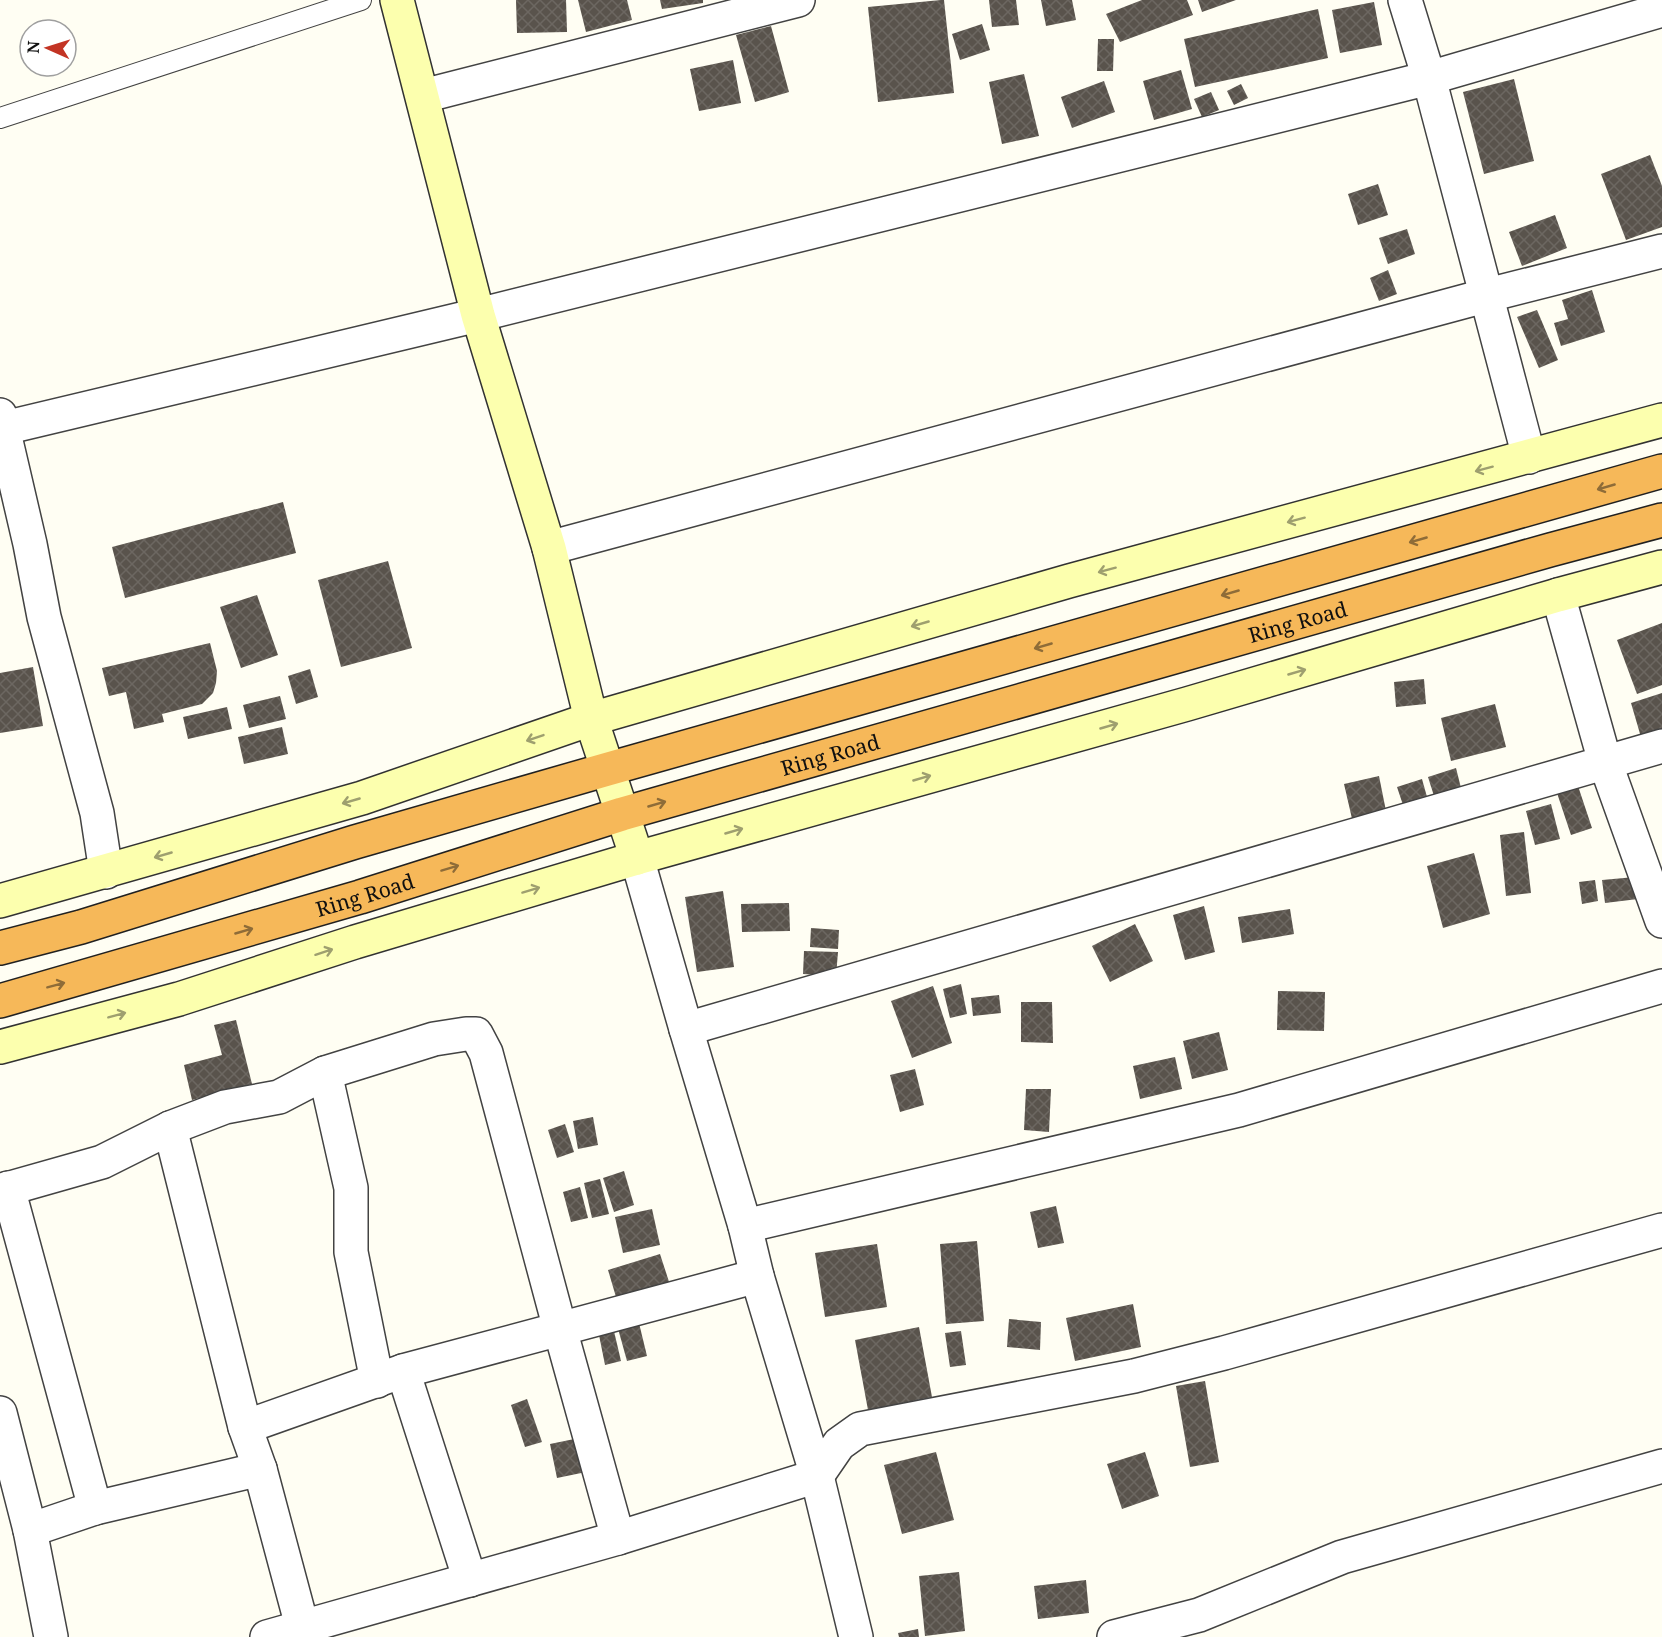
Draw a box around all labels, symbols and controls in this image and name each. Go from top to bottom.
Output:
north arrow [18,18,78,78]
text: N [22,40,44,54]
one-way arrow [1475,463,1494,475]
one-way arrow [1597,482,1616,493]
one-way arrow [1287,514,1306,526]
one-way arrow [1409,535,1428,546]
one-way arrow [1098,565,1117,577]
one-way arrow [1221,588,1240,599]
street label: Ring Road [1245,594,1350,649]
one-way arrow [911,619,930,630]
one-way arrow [1034,641,1053,652]
one-way arrow [1287,666,1306,677]
one-way arrow [1100,720,1119,731]
street label: Ring Road [778,727,883,782]
one-way arrow [526,733,545,744]
one-way arrow [912,772,931,784]
one-way arrow [342,796,361,807]
one-way arrow [647,798,666,810]
one-way arrow [724,825,743,836]
one-way arrow [154,850,173,861]
one-way arrow [440,862,459,873]
street label: Ring Road [312,867,418,923]
one-way arrow [521,884,540,895]
one-way arrow [234,925,253,936]
one-way arrow [314,946,333,957]
one-way arrow [46,979,65,991]
one-way arrow [107,1009,126,1020]

